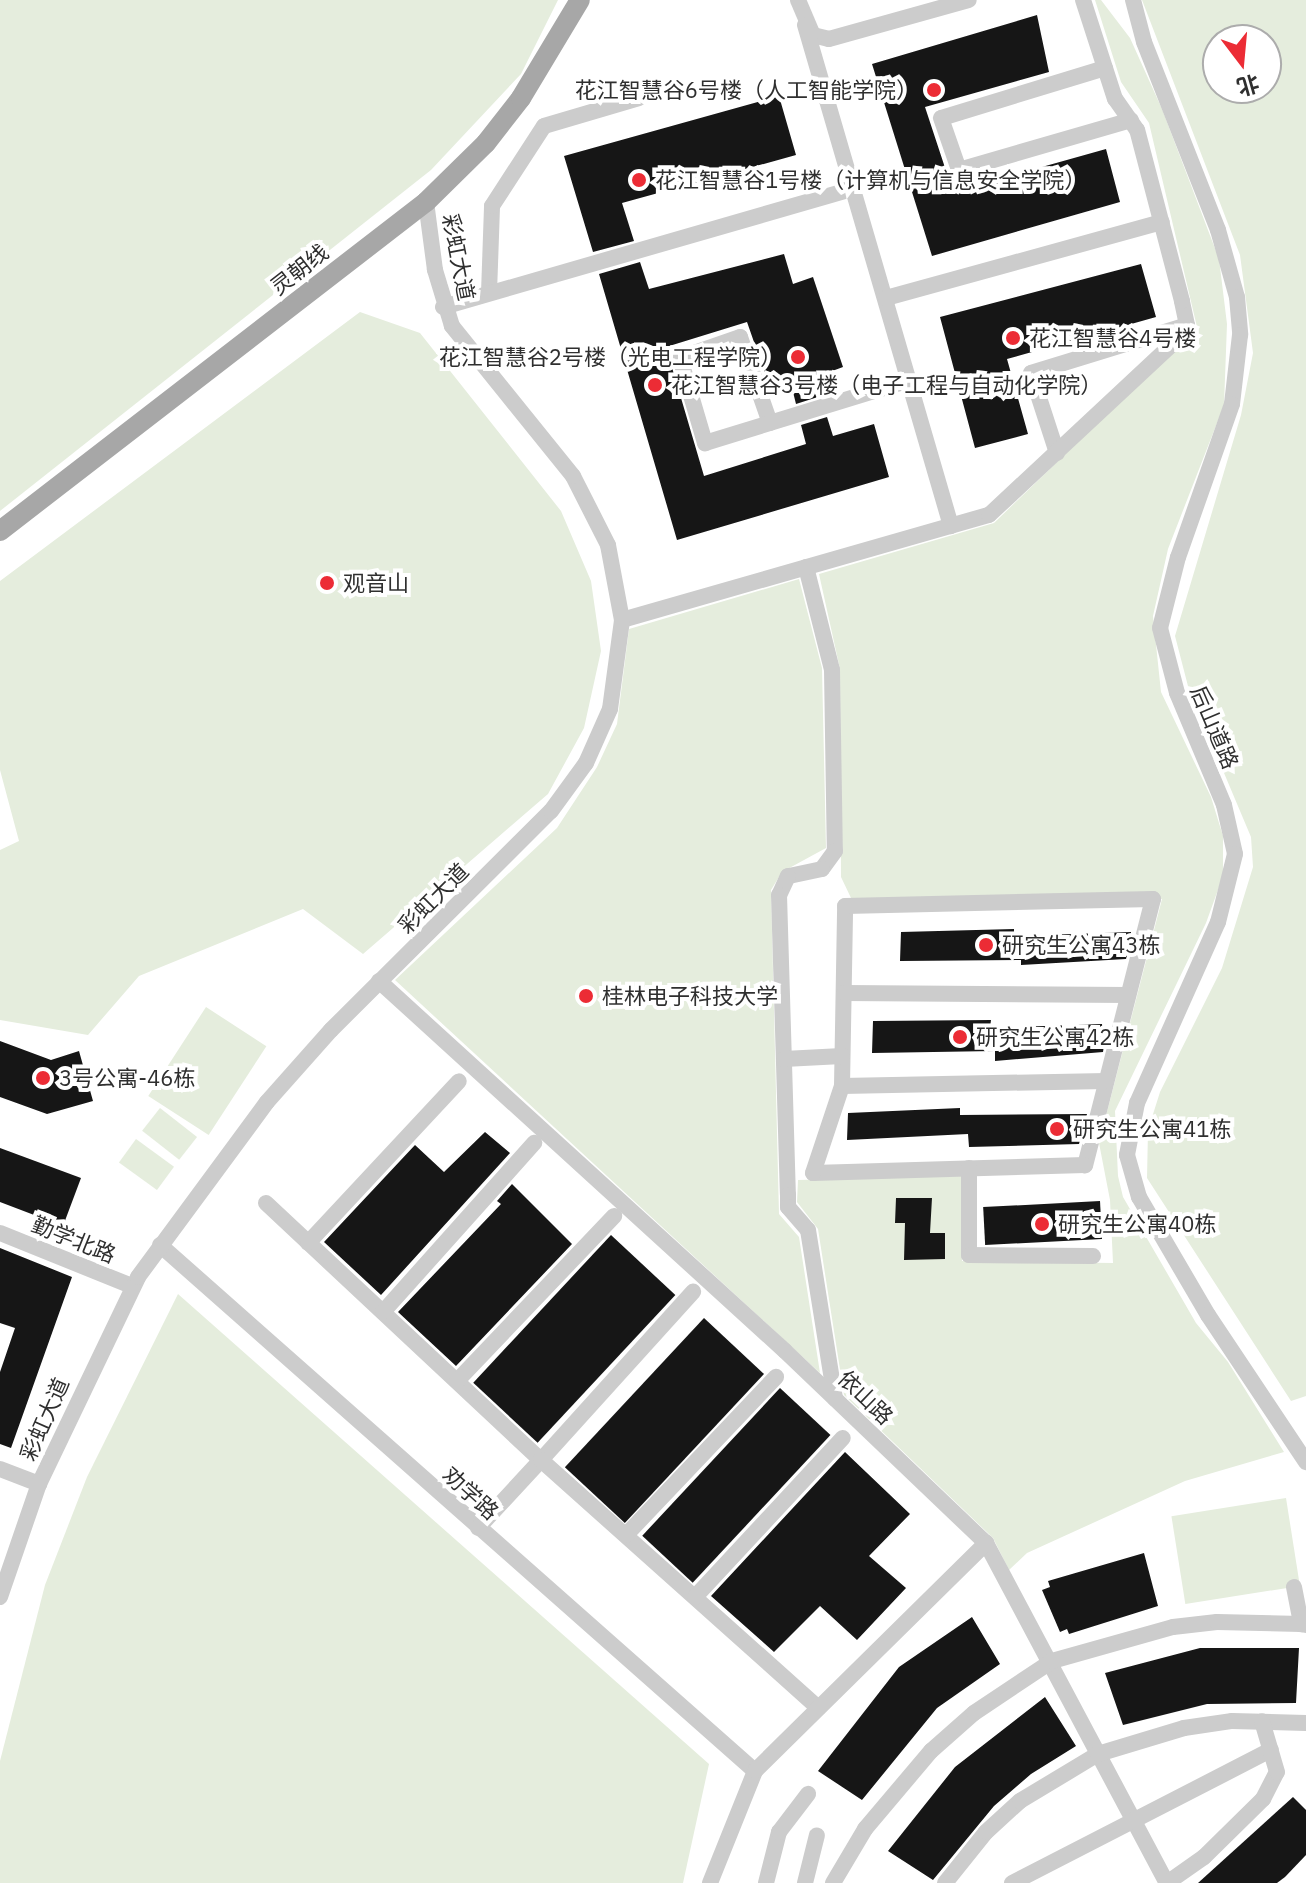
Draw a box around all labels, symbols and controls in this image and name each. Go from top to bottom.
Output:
north arrow [1202,24,1282,104]
text: 北 [1234,69,1263,103]
place label: 花江智慧谷6号楼（人工智能学院） [575,77,918,103]
marker: 花江智慧谷6号楼（人工智能学院） [925,81,943,99]
place label: 花江智慧谷1号楼（计算机与信息安全学院） [655,167,1086,193]
marker: 花江智慧谷1号楼（计算机与信息安全学院） [630,171,648,189]
street label: 彩虹大道 [438,211,480,303]
street label: 灵朝线 [265,238,333,300]
place label: 花江智慧谷4号楼 [1029,325,1196,351]
marker: 花江智慧谷4号楼 [1004,329,1022,347]
place label: 花江智慧谷2号楼（光电工程学院） [439,344,782,370]
marker: 花江智慧谷2号楼（光电工程学院） [789,348,807,366]
place label: 花江智慧谷3号楼（电子工程与自动化学院） [671,372,1102,398]
marker: 花江智慧谷3号楼（电子工程与自动化学院） [646,376,664,394]
place label: 观音山 [343,570,409,596]
marker: 观音山 [318,574,336,592]
street label: 后山道路 [1186,681,1244,773]
street label: 彩虹大道 [393,858,473,938]
place label: 研究生公寓43栋 [1002,932,1160,958]
marker: 研究生公寓43栋 [977,936,995,954]
place label: 桂林电子科技大学 [602,983,778,1009]
marker: 桂林电子科技大学 [577,987,595,1005]
place label: 研究生公寓42栋 [976,1024,1134,1050]
marker: 研究生公寓42栋 [951,1028,969,1046]
place label: 3号公寓-46栋 [59,1065,195,1091]
marker: 3号公寓-46栋 [34,1069,52,1087]
place label: 研究生公寓41栋 [1073,1116,1231,1142]
marker: 研究生公寓41栋 [1048,1120,1066,1138]
street label: 勤学北路 [28,1210,120,1268]
place label: 研究生公寓40栋 [1058,1211,1216,1237]
marker: 研究生公寓40栋 [1033,1215,1051,1233]
street label: 依山路 [833,1365,899,1429]
street label: 彩虹大道 [14,1373,74,1465]
street label: 劝学路 [438,1461,504,1525]

